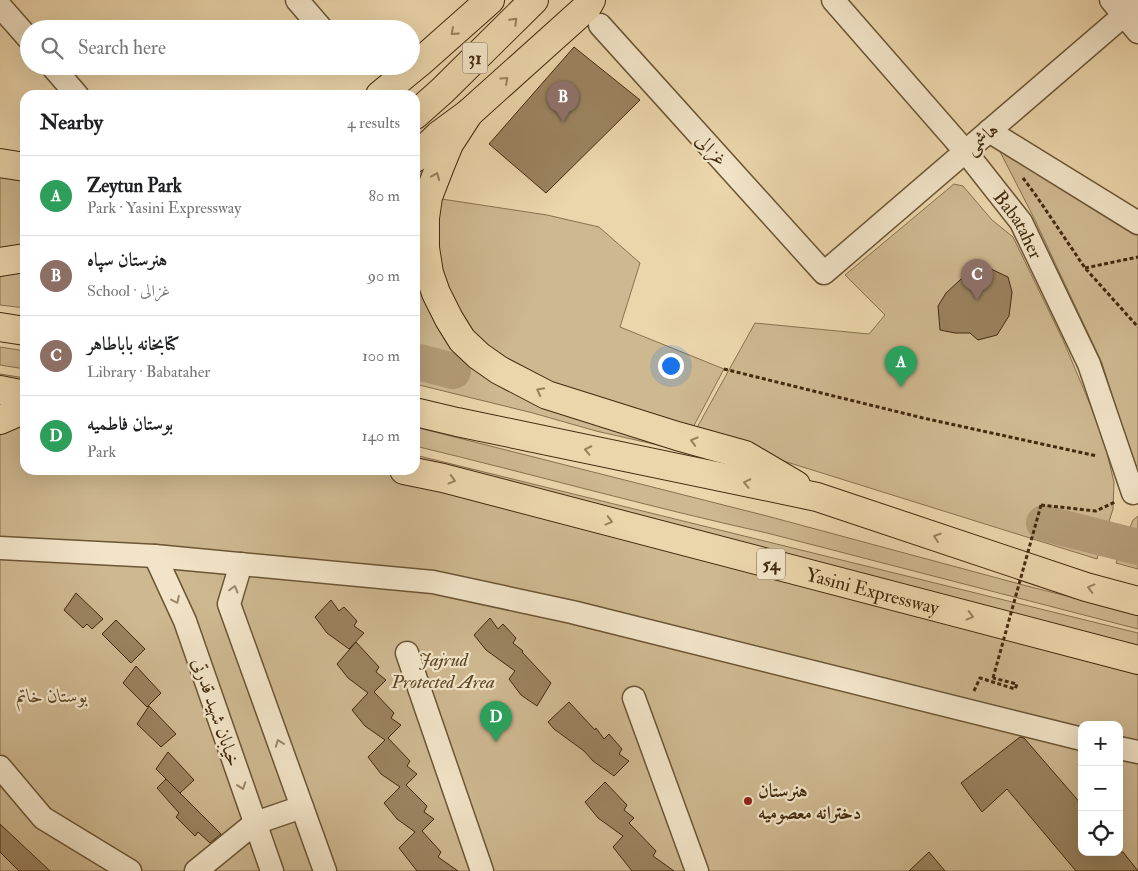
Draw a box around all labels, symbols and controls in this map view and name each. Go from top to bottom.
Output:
one-way arrow [508,17,517,26]
search box [20,20,420,75]
one-way arrow [450,27,459,36]
icon: search [38,34,66,62]
text: Search here [78,36,166,60]
road number: 31 [462,42,488,74]
one-way arrow [500,77,509,86]
pin: B [547,81,579,122]
text: Nearby [40,109,103,136]
text: 4 results [347,113,400,133]
street label: هاشمی [960,117,1004,161]
street label: غزالی [690,128,732,172]
one-way arrow [429,172,440,181]
text: Zeytun Park [87,174,182,198]
text: A [51,186,61,206]
text: 80 m [369,186,400,206]
street label: Babataher [988,186,1048,263]
text: Park · Yasini Expressway [87,198,241,218]
text: هنرستان سپاه [87,248,167,272]
pin: C [961,259,993,300]
text: B [51,266,61,286]
text: 90 m [368,266,400,286]
text: School · غزالی [87,281,170,301]
text: کتابخانه باباطاهر [87,332,180,356]
text: C [50,346,62,366]
text: 100 m [362,346,400,366]
pin: A [885,346,917,387]
your location [658,353,684,379]
text: Library · Babataher [87,362,210,382]
one-way arrow [536,387,545,397]
text: بوستان فاطمیه [87,412,173,436]
text: D [49,426,63,446]
text: 140 m [362,426,400,446]
one-way arrow [690,436,698,447]
text: Park [87,442,116,462]
one-way arrow [584,445,593,455]
one-way arrow [448,474,457,485]
one-way arrow [743,478,752,488]
one-way arrow [605,515,614,526]
one-way arrow [933,533,941,543]
road number: 54 [757,548,785,580]
street label: Yasini Expressway [803,563,942,621]
one-way arrow [1087,584,1095,594]
one-way arrow [228,586,238,594]
one-way arrow [169,595,180,604]
one-way arrow [965,610,973,620]
park label: Jajrud Protected Area [390,648,495,694]
street label: خیابان شهید قدرتی [186,655,246,770]
park label: بوستان خاتم [16,684,88,712]
pin: D [480,701,512,742]
map controls [1078,721,1123,856]
button: + [1078,721,1123,766]
one-way arrow [275,739,285,747]
button: − [1078,766,1123,811]
place label: هنرستان دخترانه معصومیه [758,779,861,825]
one-way arrow [237,781,247,790]
marker: هنرستان دخترانه معصومیه [742,795,754,807]
button: locate [1078,811,1123,856]

